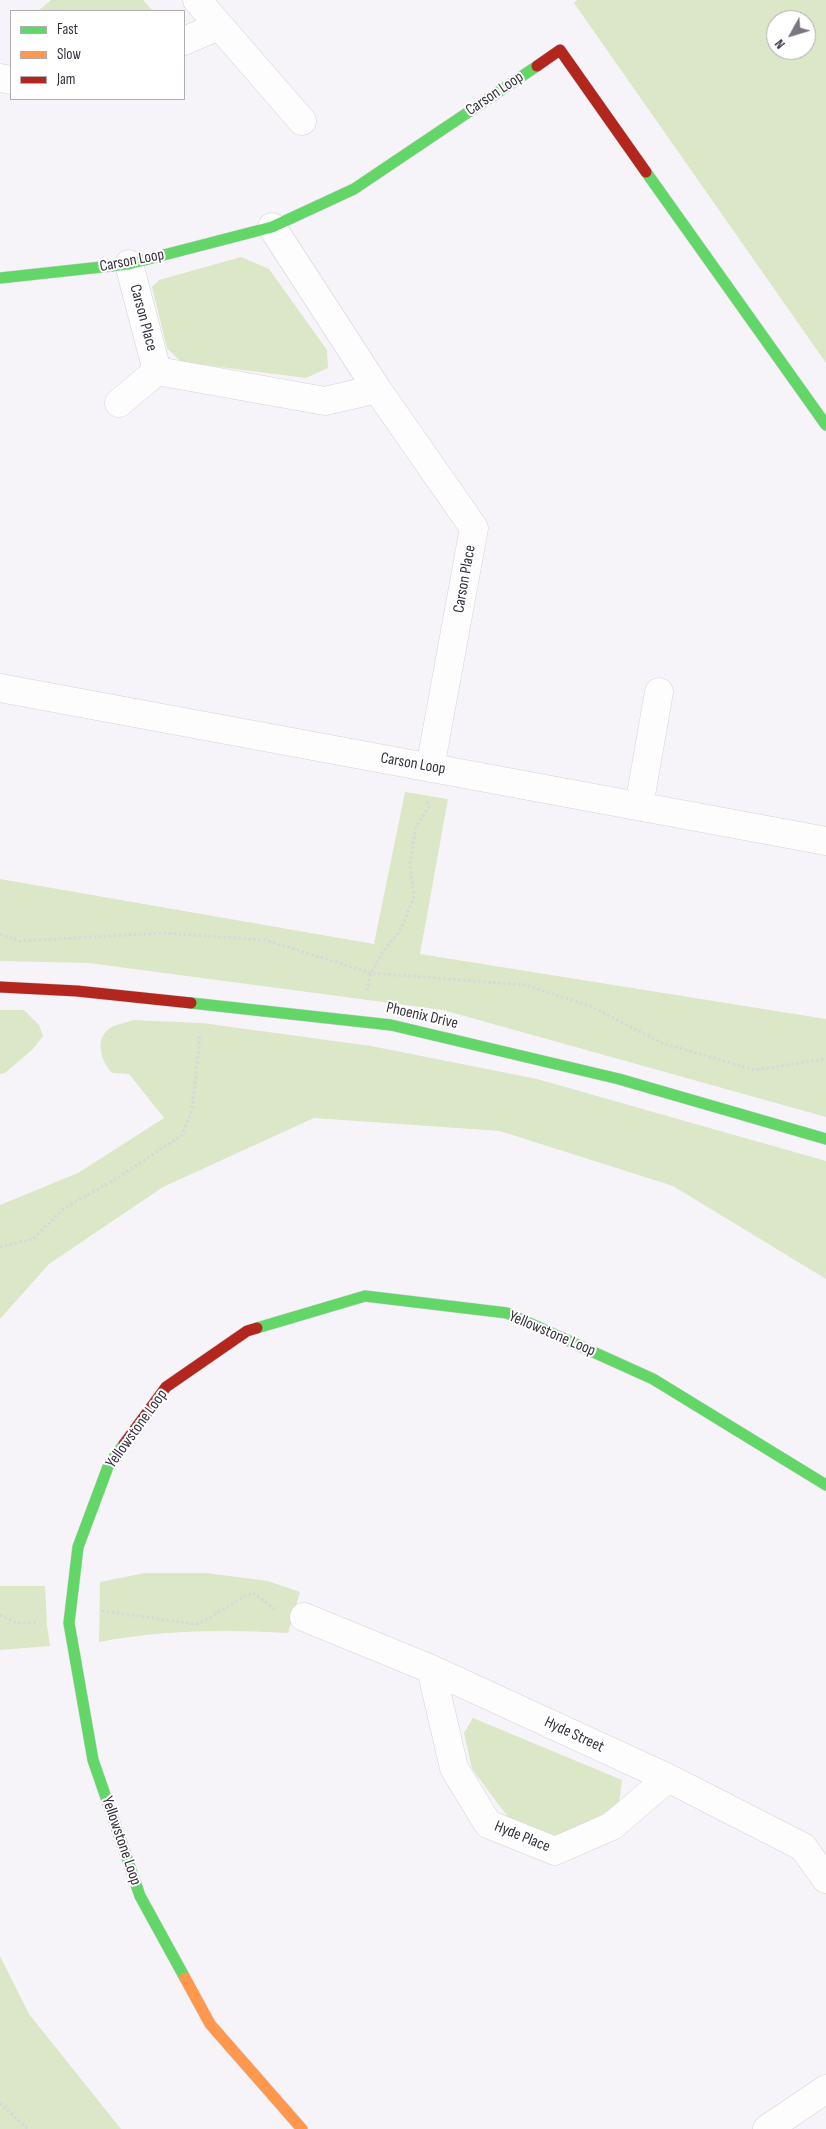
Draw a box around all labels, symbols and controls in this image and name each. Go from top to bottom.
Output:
legend [10,10,185,100]
north arrow [766,10,816,60]
text: Fast [57,20,78,39]
text: N [771,36,789,52]
text: Slow [57,45,81,64]
street label: Carson Loop [463,68,527,120]
text: Jam [57,70,75,89]
street label: Carson Loop [98,245,166,277]
street label: Carson Place [125,282,161,354]
street label: Carson Place [450,544,480,614]
street label: Carson Loop [379,749,447,779]
street label: Phoenix Drive [384,998,460,1034]
street label: Yellowstone Loop [506,1307,598,1361]
street label: Yellowstone Loop [102,1386,172,1472]
street label: Hyde Street [541,1713,607,1757]
street label: Yellowstone Loop [97,1794,145,1888]
street label: Hyde Place [491,1817,553,1857]

